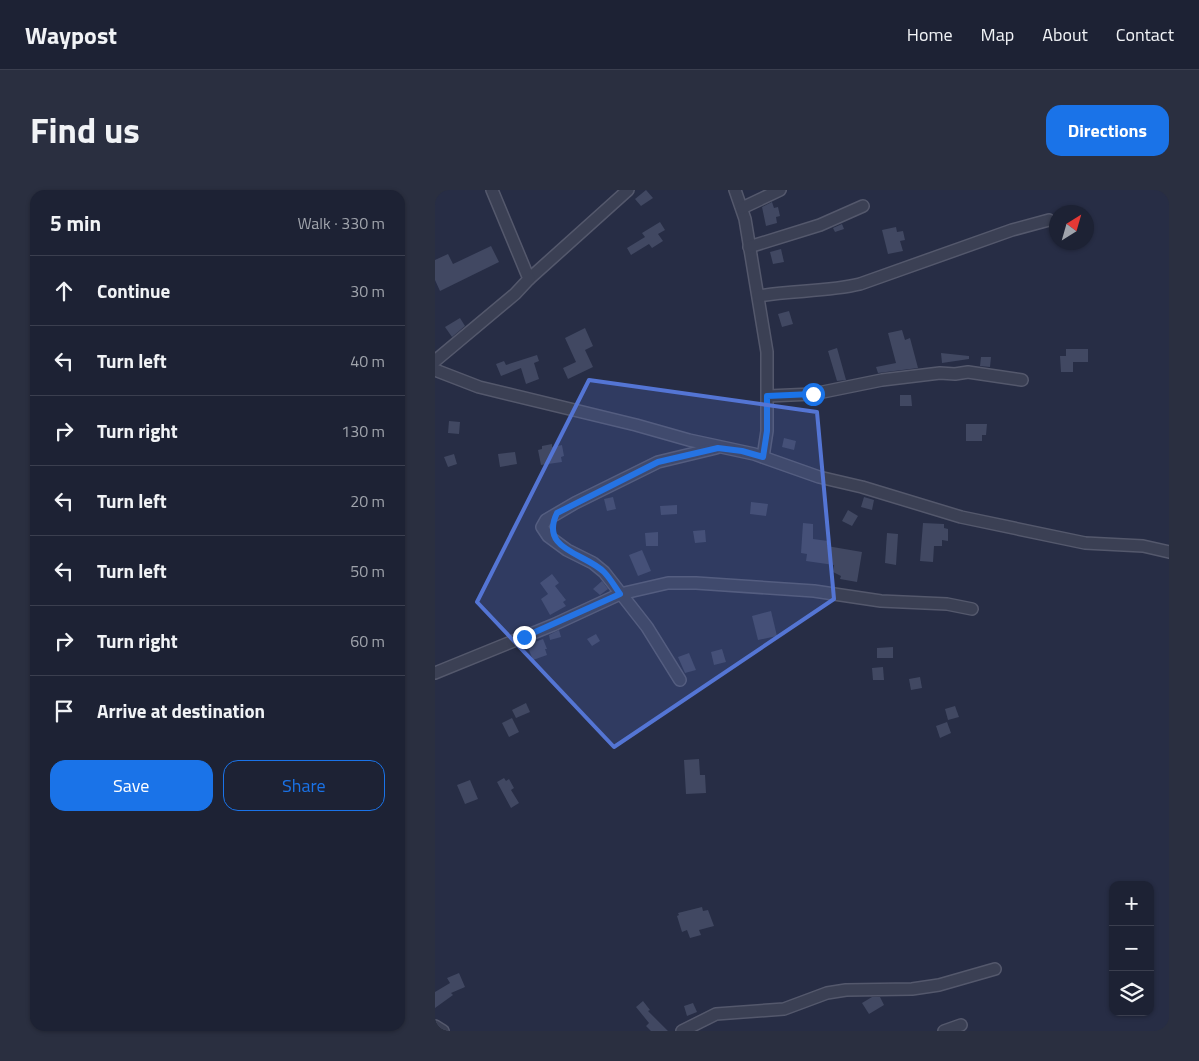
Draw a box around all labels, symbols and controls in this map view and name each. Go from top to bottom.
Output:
text: Waypost [25,17,117,53]
text: Home [907,21,953,48]
text: Map [981,21,1014,48]
text: About [1042,21,1088,48]
text: Contact [1116,21,1174,48]
text: Find us [30,103,140,157]
button: Directions [1046,105,1169,156]
north arrow [1049,205,1094,250]
text: 5 min [50,207,101,239]
text: Walk · 330 m [297,211,385,235]
text: Continue [97,276,170,305]
icon: ahead [50,277,78,305]
text: 30 m [350,279,385,303]
text: Turn left [97,346,167,375]
icon: left [50,347,78,375]
text: 40 m [350,349,385,373]
route start [802,383,825,406]
text: Turn right [97,416,178,445]
icon: right [50,417,78,445]
text: 130 m [341,419,385,443]
text: Turn left [97,486,167,515]
icon: left [50,487,78,515]
text: 20 m [350,489,385,513]
text: Turn left [97,556,167,585]
icon: left [50,557,78,585]
text: 50 m [350,559,385,583]
text: Turn right [97,626,178,655]
route end [513,626,536,649]
icon: right [50,627,78,655]
text: 60 m [350,629,385,653]
text: Arrive at destination [97,696,265,725]
icon: arrive [50,697,78,725]
button: Save [50,760,213,811]
button: Share [223,760,385,811]
map controls [1109,881,1154,1016]
button: + [1109,881,1154,926]
button: − [1109,926,1154,971]
button: layers [1109,971,1154,1016]

